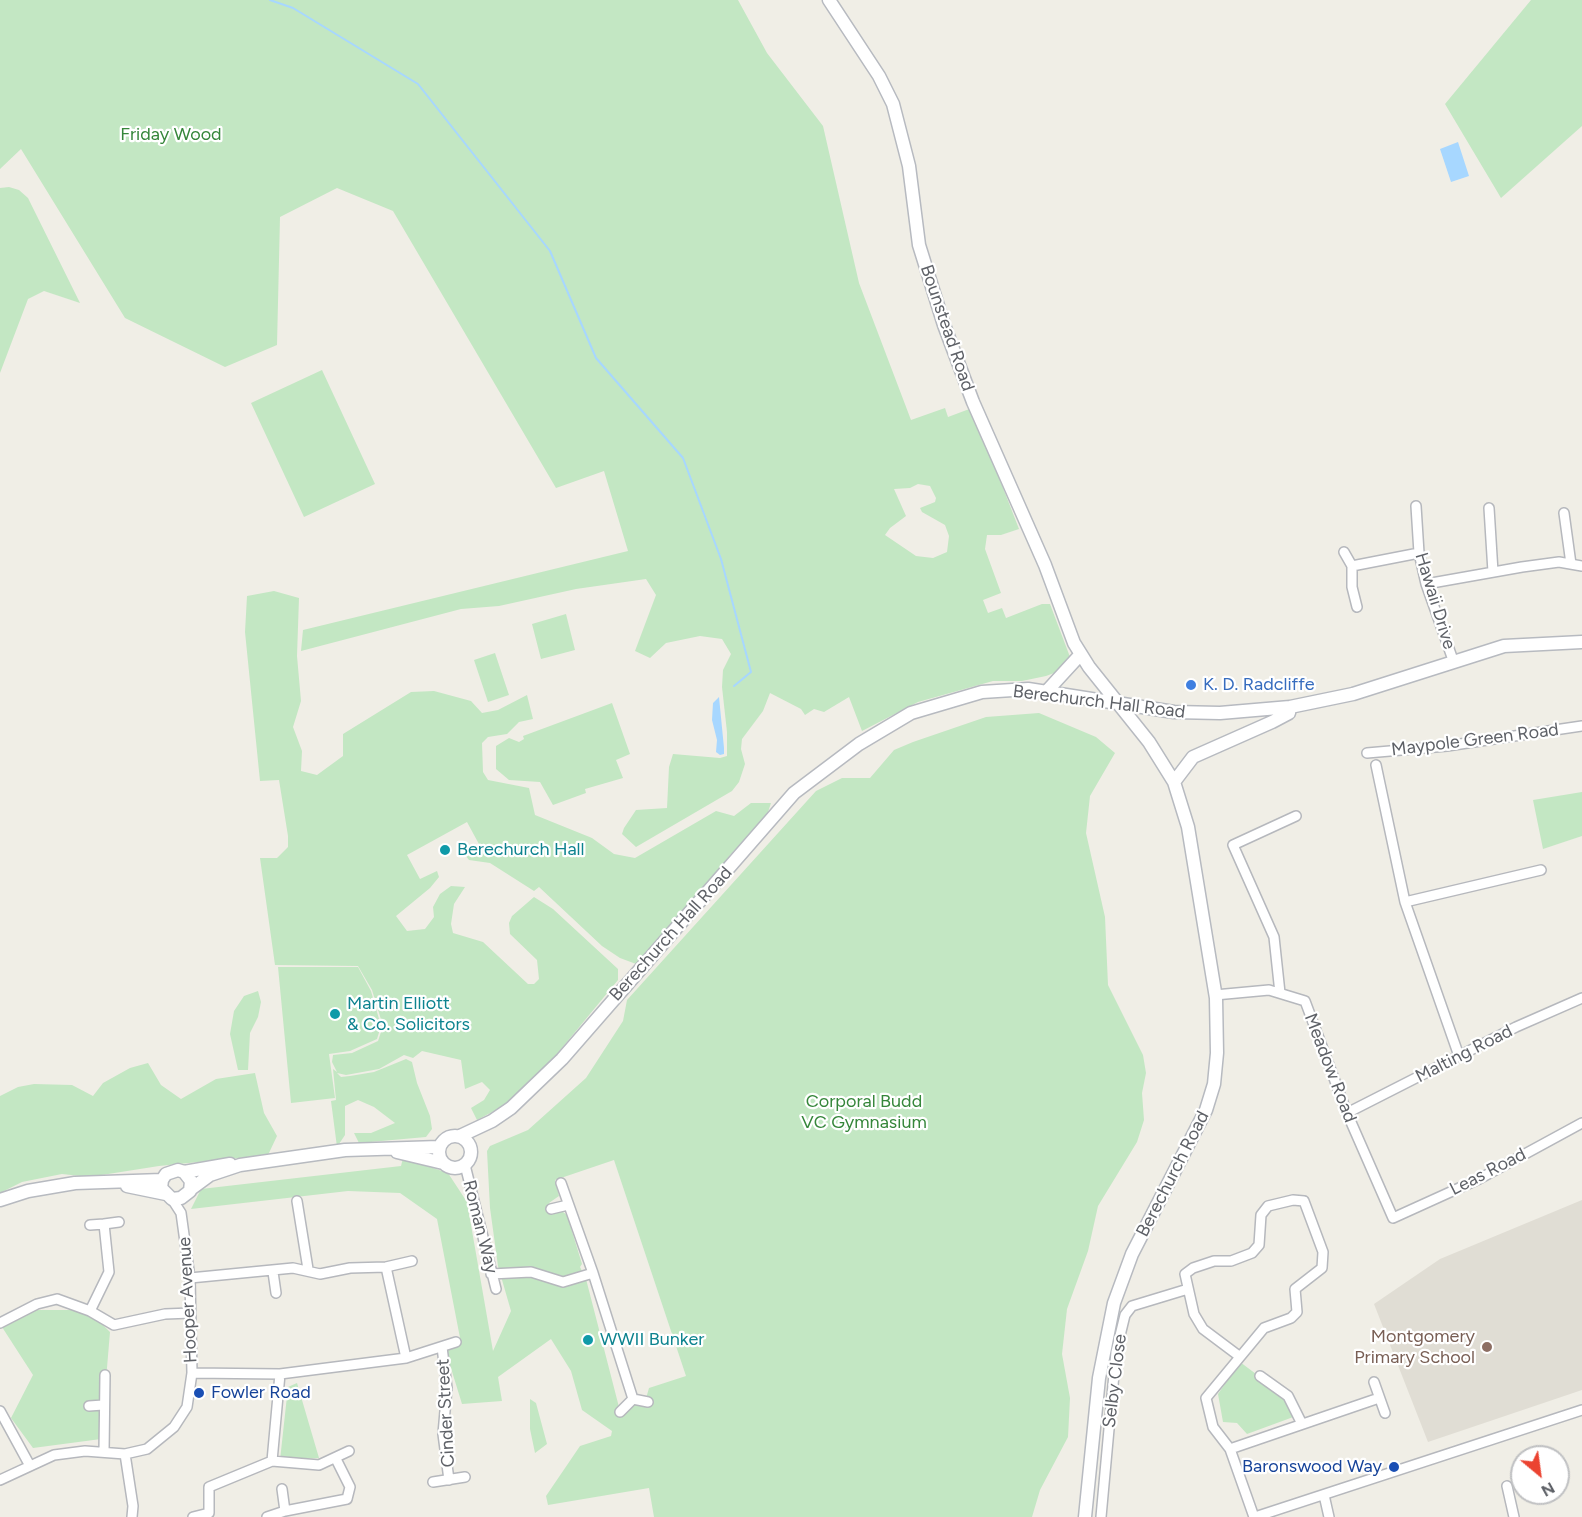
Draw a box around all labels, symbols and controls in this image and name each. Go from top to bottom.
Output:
park label: Friday Wood [120,124,222,146]
street label: Bounstead Road [915,262,979,394]
street label: Hawaii Drive [1410,550,1460,652]
place label: K. D. Radcliffe [1203,674,1315,696]
marker: K. D. Radcliffe [1184,678,1198,692]
street label: Berechurch Hall Road [1012,681,1186,723]
street label: Maypole Green Road [1390,719,1560,761]
place label: Berechurch Hall [457,839,584,861]
marker: Berechurch Hall [438,843,452,857]
street label: Berechurch Hall Road [605,862,737,1006]
place label: Martin Elliott & Co. Solicitors [347,993,470,1036]
marker: Martin Elliott & Co. Solicitors [328,1007,342,1021]
street label: Meadow Road [1299,1010,1361,1126]
street label: Malting Road [1412,1020,1516,1088]
park label: Corporal Budd VC Gymnasium [801,1091,927,1134]
street label: Berechurch Road [1132,1107,1214,1241]
street label: Leas Road [1446,1144,1530,1200]
street label: Roman Way [458,1178,502,1276]
street label: Hooper Avenue [174,1236,202,1364]
place label: Montgomery Primary School [1354,1326,1475,1368]
place label: WWII Bunker [600,1329,704,1351]
marker: WWII Bunker [581,1333,595,1347]
street label: Selby Close [1099,1333,1131,1429]
marker: Montgomery Primary School [1480,1340,1494,1354]
street label: Cinder Street [432,1358,460,1468]
place label: Fowler Road [211,1382,311,1404]
marker: Fowler Road [192,1386,206,1400]
north arrow [1510,1445,1570,1505]
place label: Baronswood Way [1242,1456,1382,1478]
marker: Baronswood Way [1387,1460,1401,1474]
text: N [1538,1478,1558,1501]

